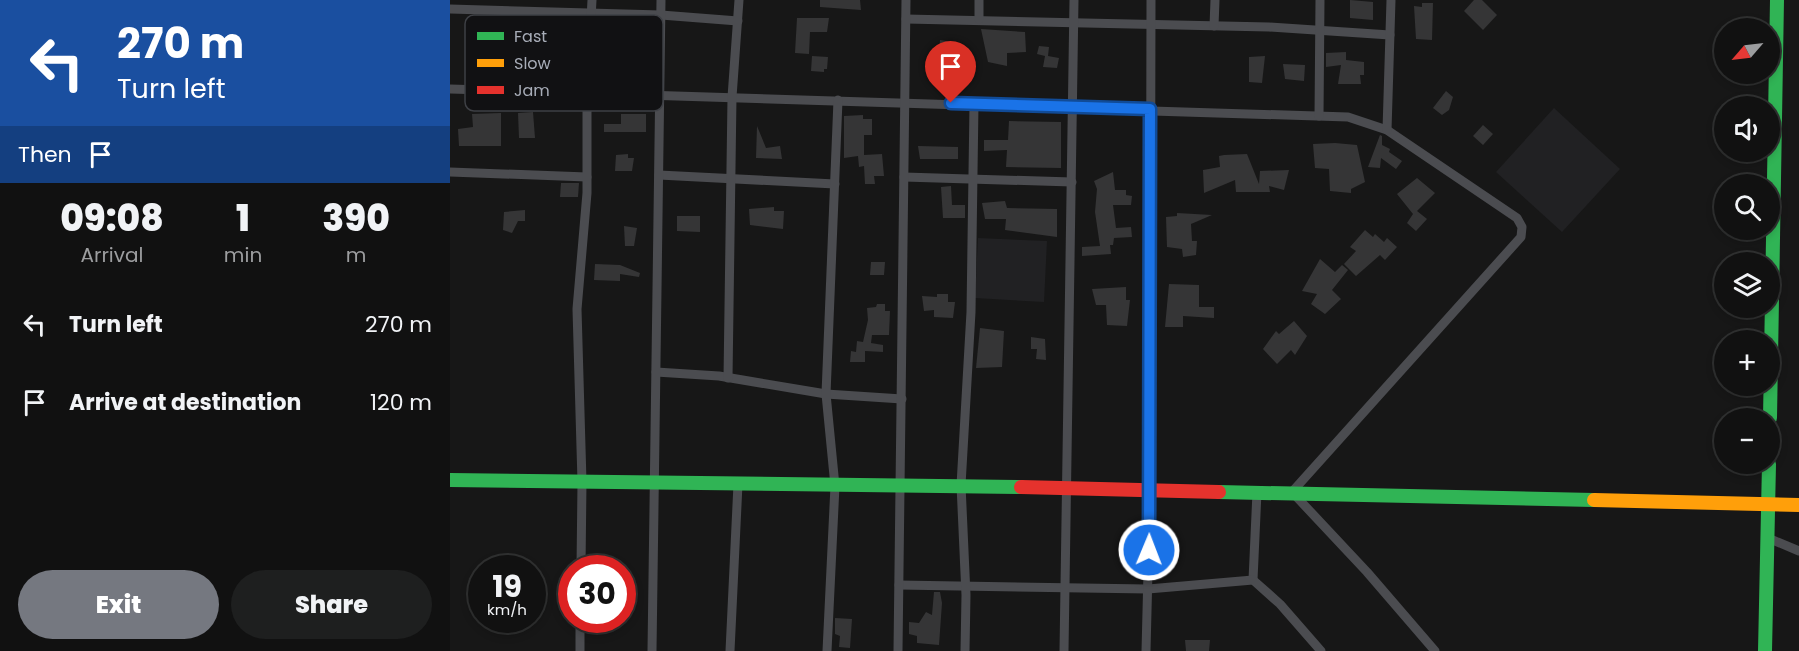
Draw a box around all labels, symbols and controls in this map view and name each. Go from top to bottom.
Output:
text: 270 m [117,14,244,73]
legend [465,15,663,111]
north arrow [1714,18,1780,84]
map controls [1714,18,1780,474]
icon: left [18,24,96,102]
text: Fast [514,25,547,48]
pin [925,41,976,103]
icon: arrive [934,50,967,83]
text: Slow [514,52,551,75]
text: Turn left [117,70,226,107]
text: Jam [514,79,550,102]
button: sound [1714,96,1780,162]
icon: arrive [84,138,117,171]
text: Then [18,139,72,170]
button: search [1714,174,1780,240]
text: 09:08 [60,193,164,244]
text: 1 [236,193,250,244]
text: 390 [322,193,390,244]
text: Arrival [80,241,143,269]
text: min [224,241,262,269]
text: m [346,241,366,269]
button: layers [1714,252,1780,318]
icon: left [18,308,51,341]
text: Turn left [69,309,163,340]
text: 270 m [365,309,432,340]
button: + [1714,330,1780,396]
icon: arrive [18,386,51,419]
text: Arrive at destination [69,387,301,418]
text: 120 m [370,387,432,418]
button: − [1714,408,1780,474]
position arrow [1117,518,1181,582]
speed limit sign: 30 [558,555,636,633]
text: 19 [492,565,522,608]
button: Exit [18,570,219,639]
button: Share [231,570,432,639]
text: km/h [487,599,527,620]

